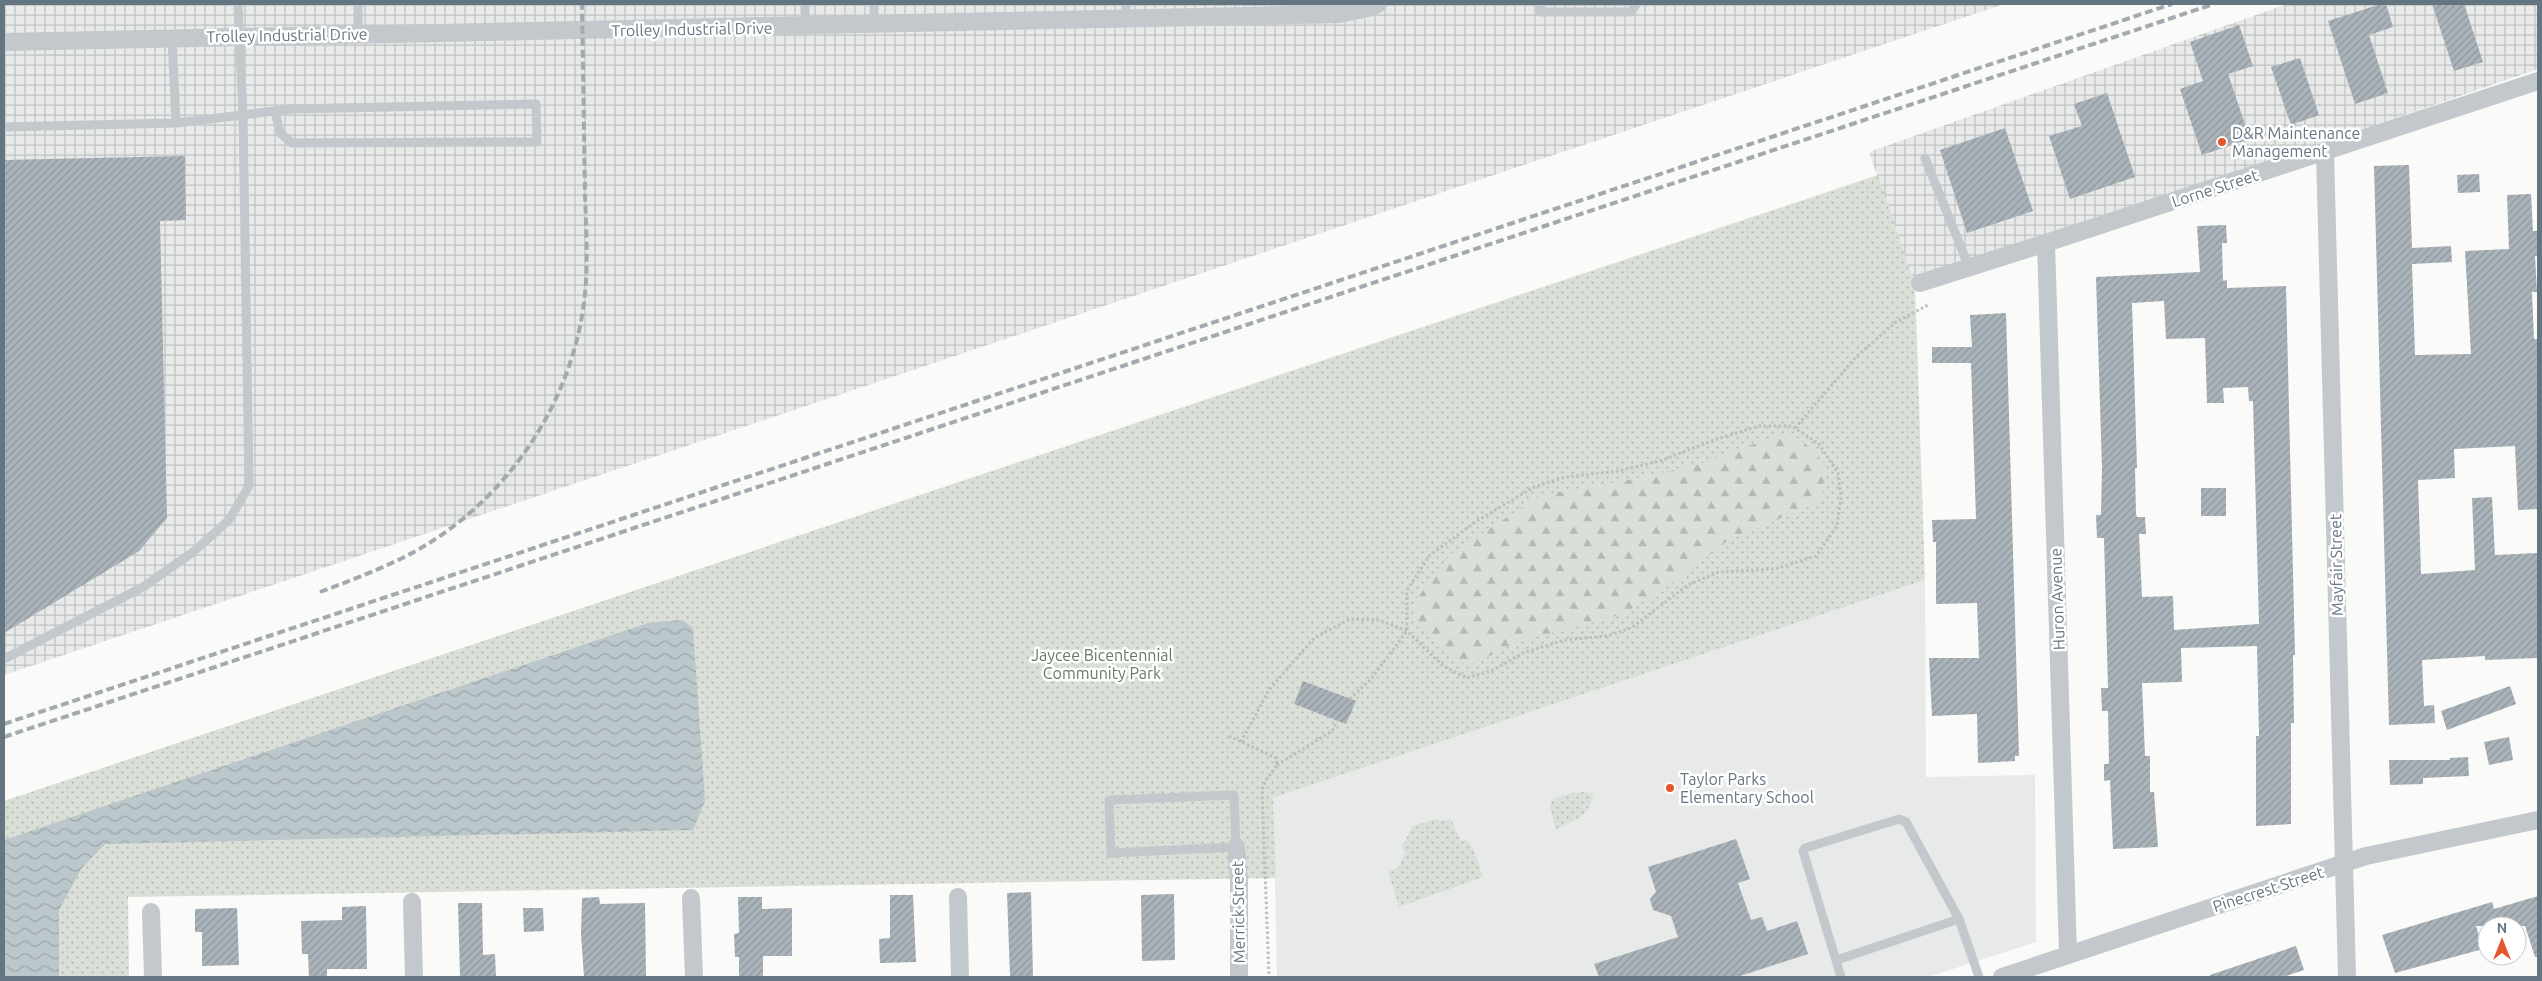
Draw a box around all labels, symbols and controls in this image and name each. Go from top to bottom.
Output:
street label: Trolley Industrial Drive [611,19,773,39]
street label: Trolley Industrial Drive [206,25,368,45]
place label: D&R Maintenance Management [2232,124,2360,160]
marker: D&R Maintenance Management [2216,136,2228,148]
street label: Lorne Street [2169,165,2261,210]
street label: Mayfair Street [2326,513,2346,616]
street label: Huron Avenue [2046,548,2068,650]
park label: Jaycee Bicentennial Community Park [1031,646,1173,682]
place label: Taylor Parks Elementary School [1680,770,1814,806]
marker: Taylor Parks Elementary School [1664,782,1676,794]
street label: Merrick Street [1228,860,1248,963]
street label: Pinecrest Street [2210,862,2326,915]
north arrow [2477,916,2527,966]
text: N [2497,920,2507,936]

